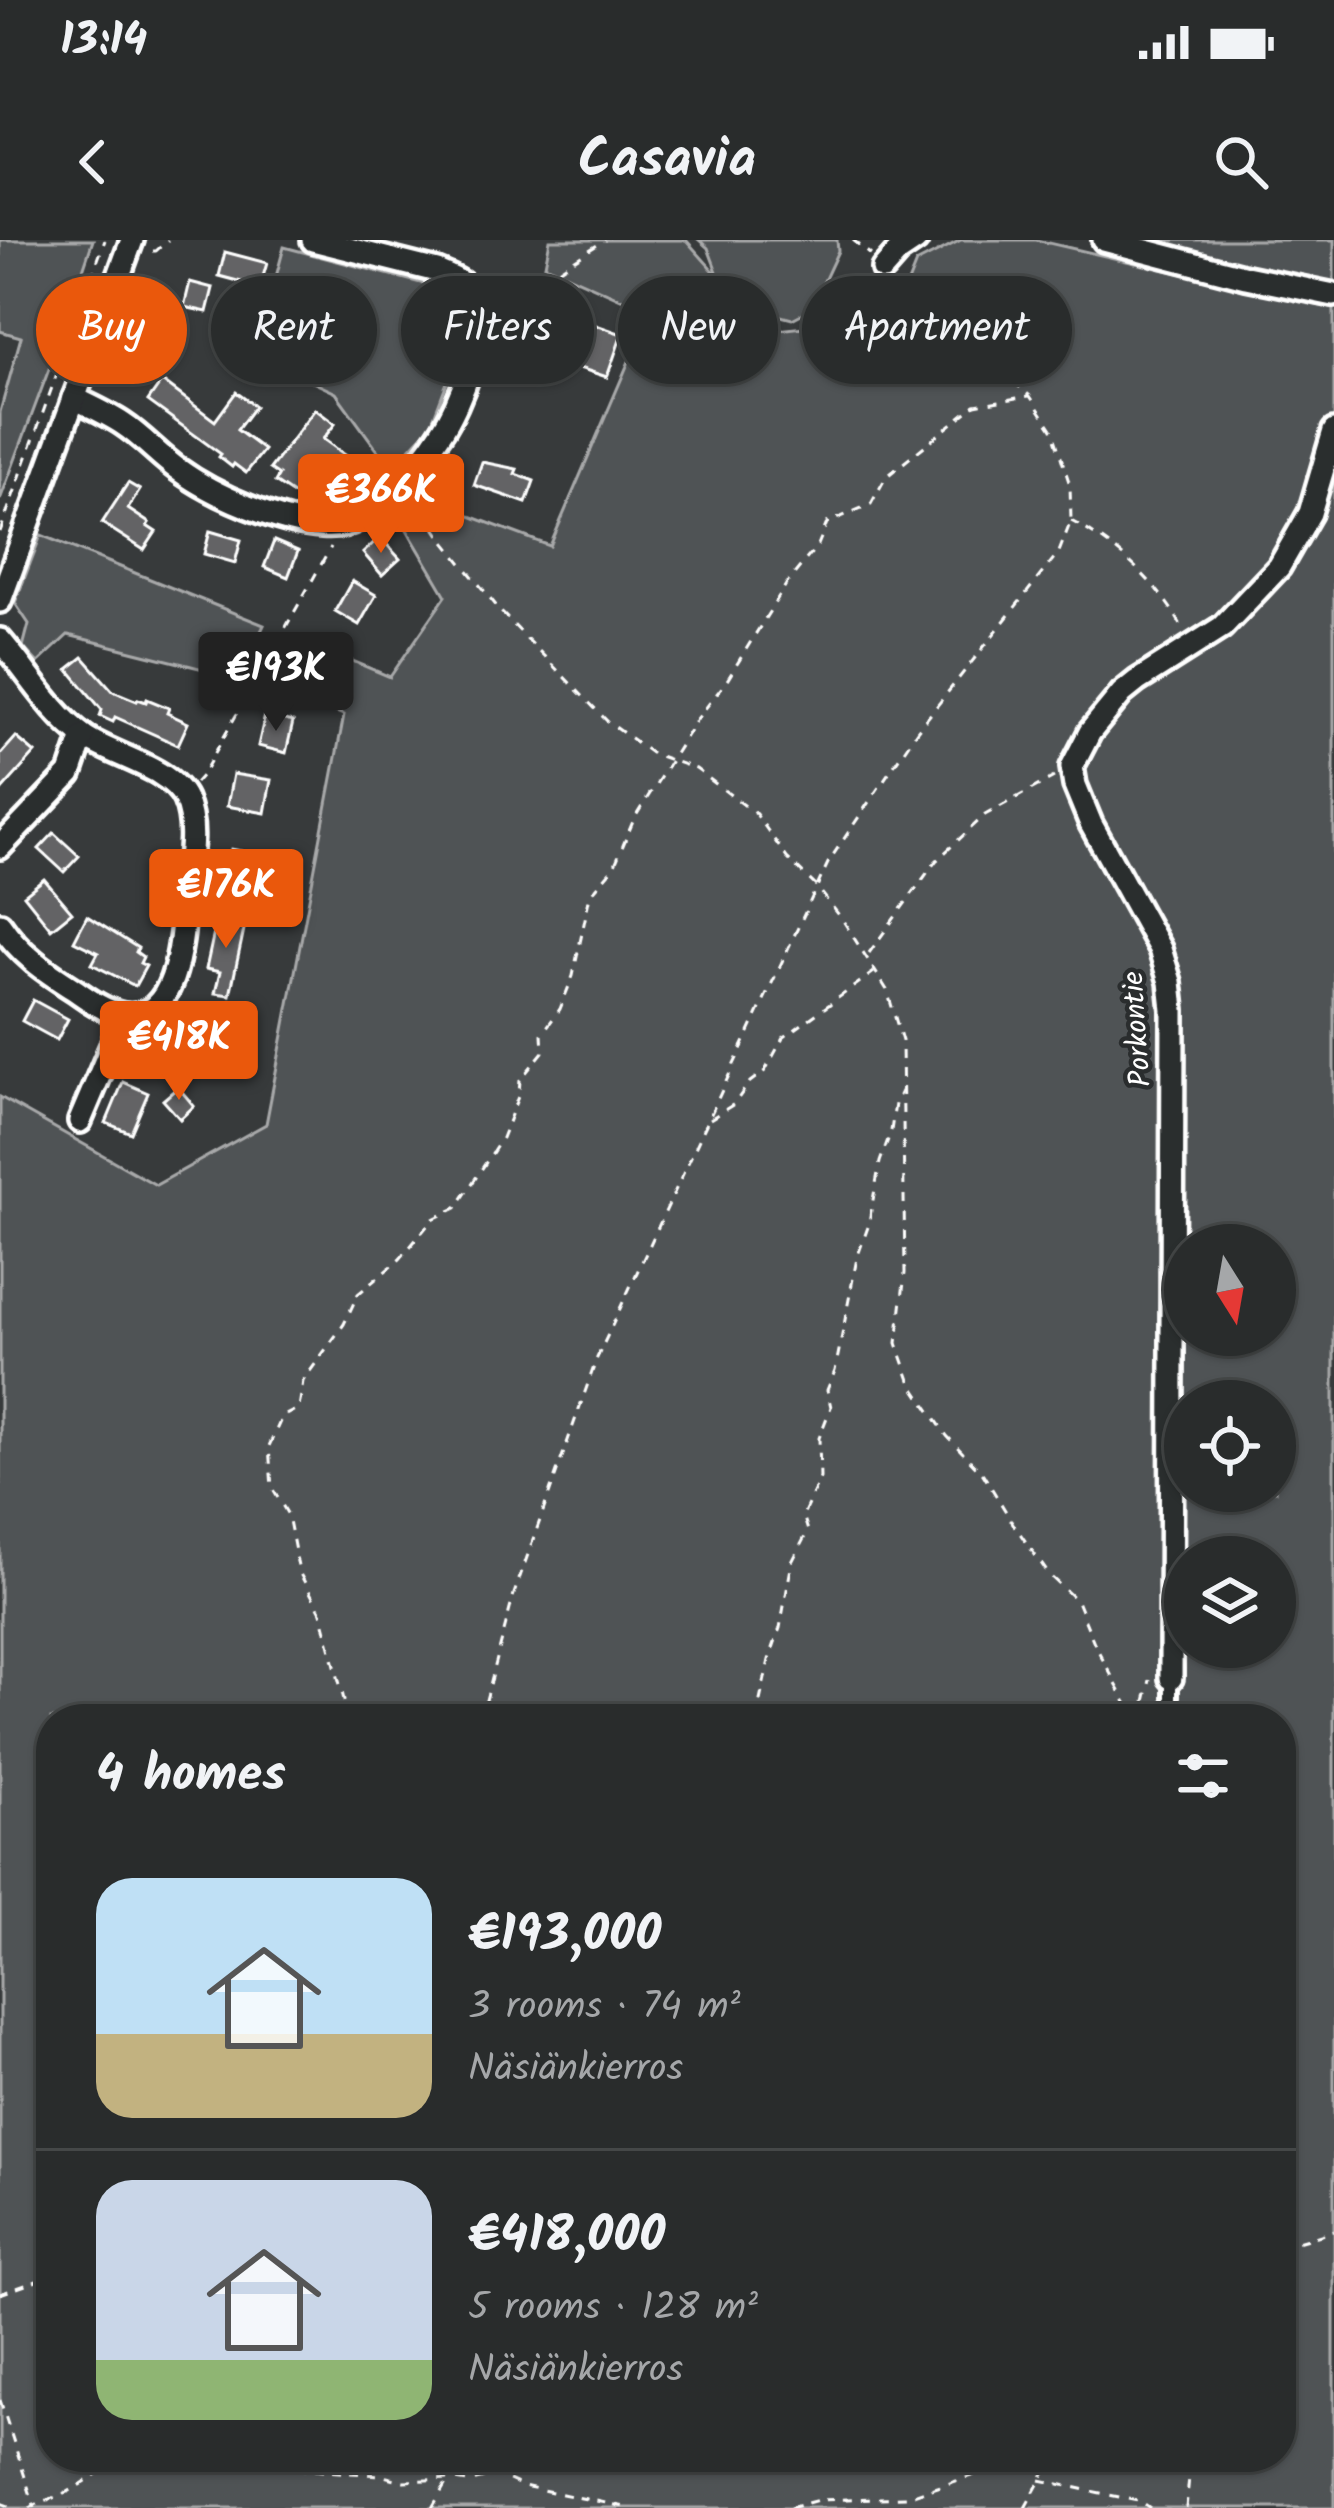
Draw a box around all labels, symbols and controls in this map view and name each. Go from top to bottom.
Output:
text: 13:14 [60,6,147,78]
text: Casavia [578,119,756,205]
icon: back [60,129,126,195]
icon: search [1208,129,1274,195]
chip: Buy [36,276,187,384]
chip: Rent [211,276,377,384]
chip: Filters [401,276,594,384]
chip: New [618,276,778,384]
chip: Apartment [802,276,1072,384]
pin: €366K [297,454,465,556]
text: €366K [325,462,437,524]
pin: €193K [192,632,360,734]
text: €193K [225,640,327,702]
pin: €176K [142,849,310,951]
text: €176K [176,857,276,919]
street label: Porkontie [1110,970,1166,1088]
pin: €418K [95,1001,263,1103]
text: €418K [127,1009,231,1071]
north arrow [1164,1224,1296,1356]
map controls [1164,1224,1296,1668]
button: locate [1164,1380,1296,1512]
button: layers [1164,1536,1296,1668]
text: 4 homes [96,1736,286,1817]
icon: filters [1170,1743,1236,1809]
text: €193,000 [468,1896,661,1977]
icon: home [192,1926,336,2070]
text: 3 rooms · 74 m² [468,1977,741,2039]
text: Näsiänkierros [468,2039,683,2101]
text: €418,000 [468,2197,665,2278]
icon: home [192,2228,336,2372]
text: 5 rooms · 128 m² [468,2278,758,2340]
text: Näsiänkierros [468,2340,683,2402]

